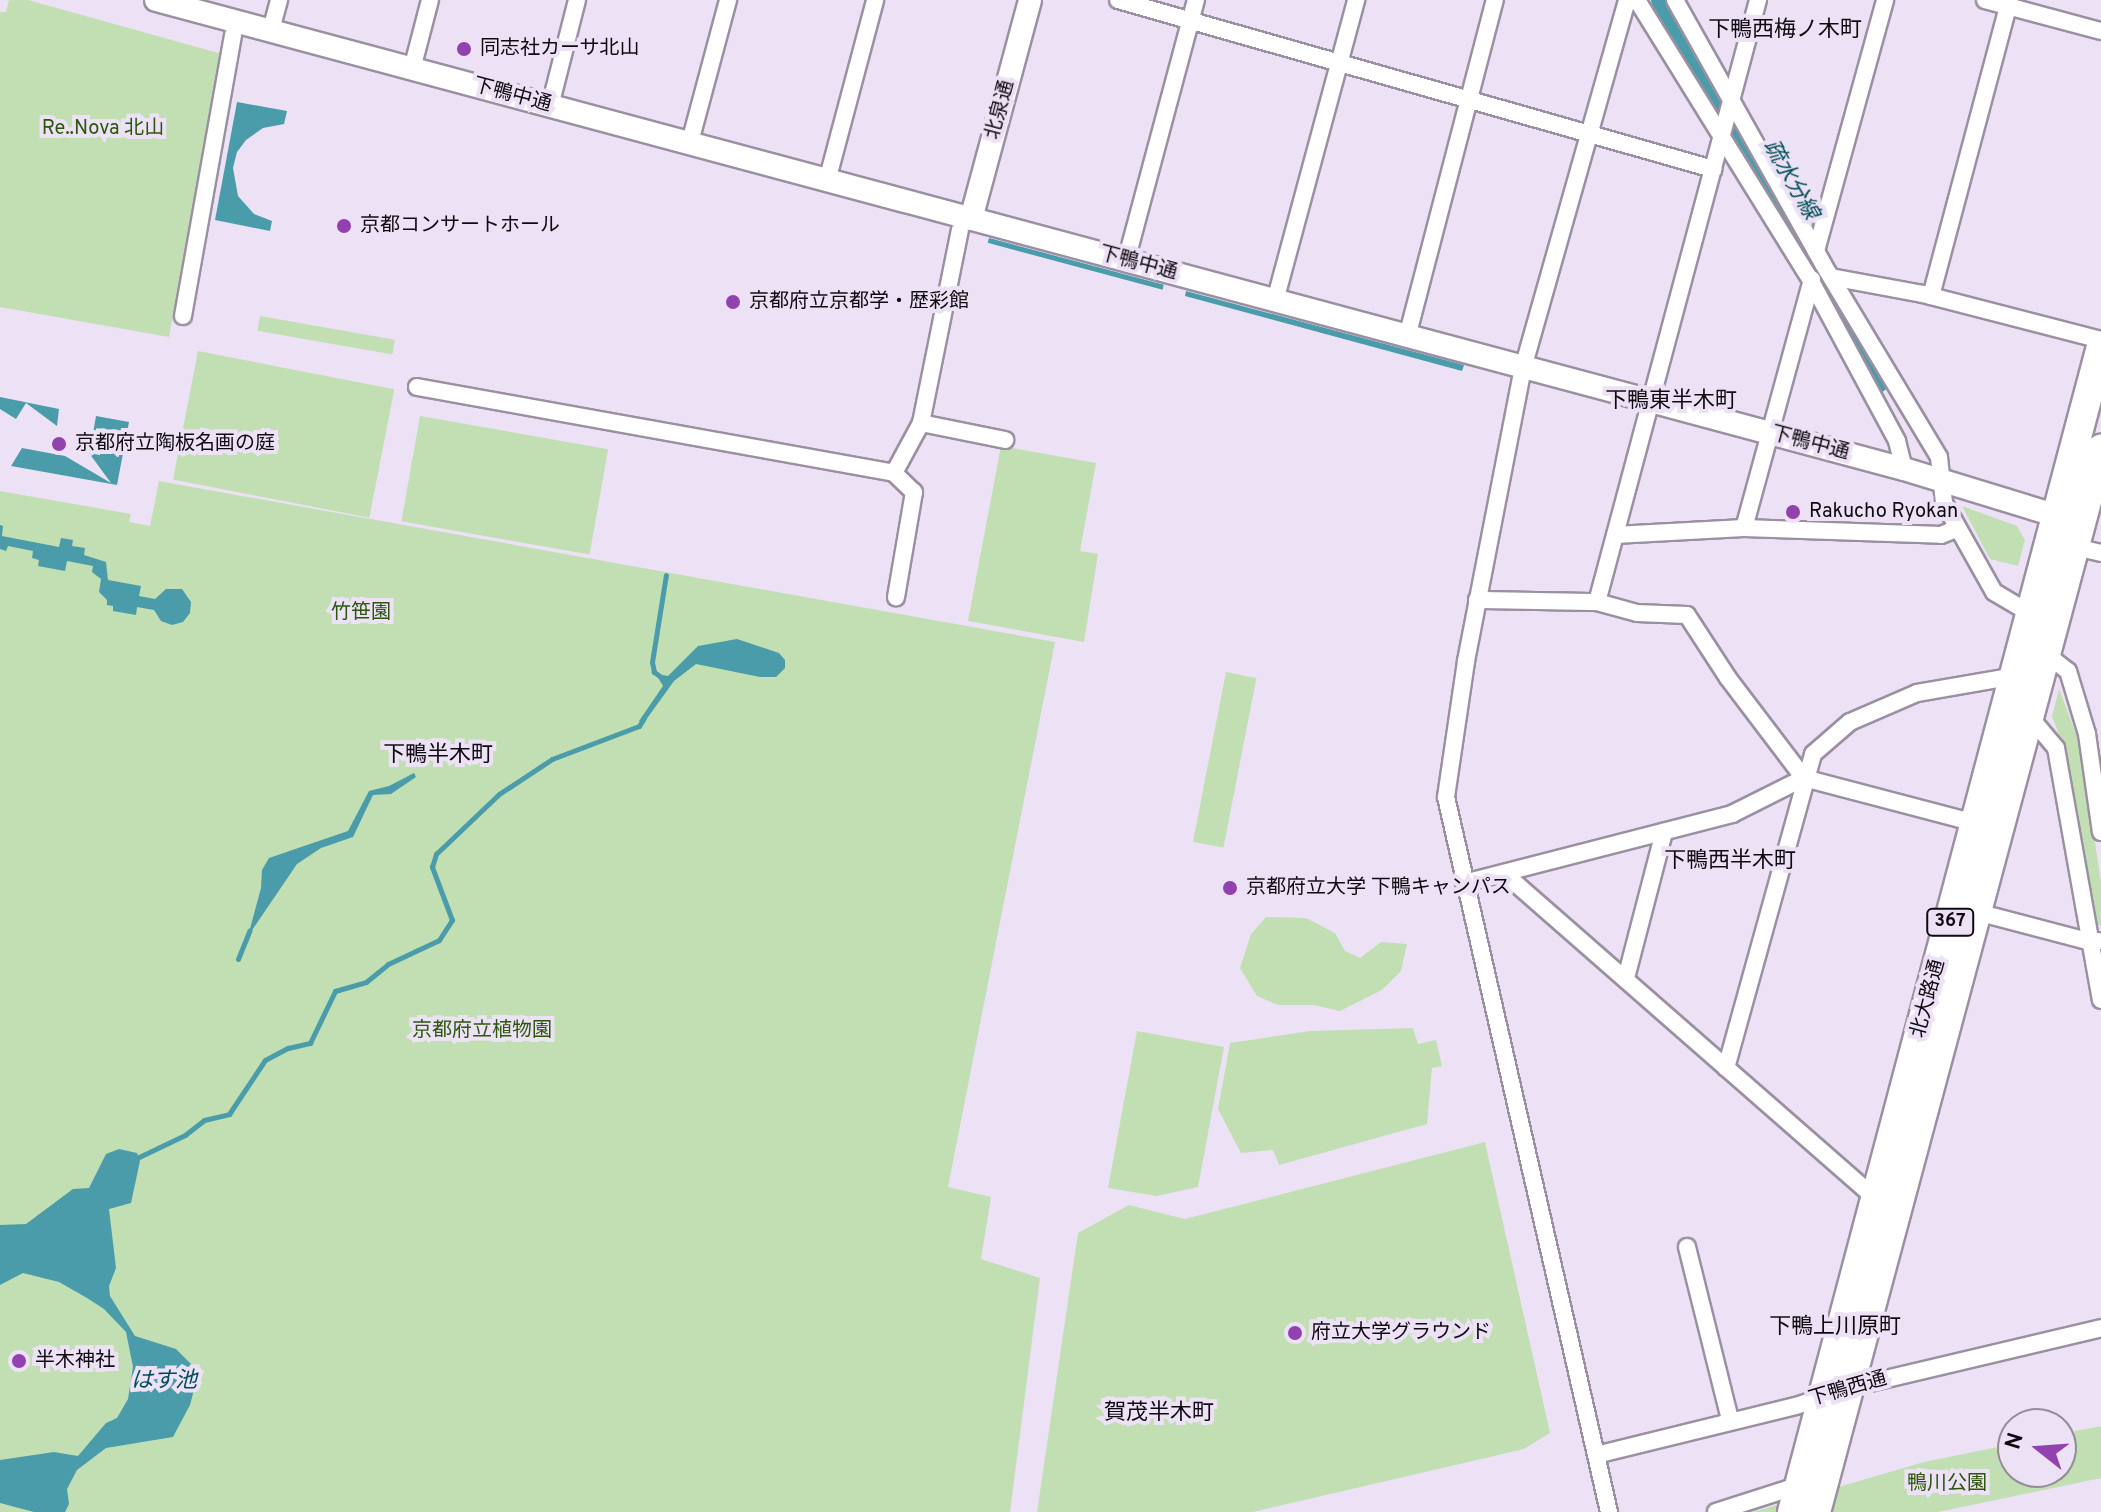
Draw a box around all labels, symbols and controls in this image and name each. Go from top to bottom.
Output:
district label: 下鴨西梅ノ木町 [1708,18,1862,44]
place label: 同志社カーサ北山 [480,37,640,61]
marker: 同志社カーサ北山 [455,40,473,58]
street label: 下鴨中通 [470,74,554,118]
street label: 北泉通 [982,78,1020,142]
park label: Re..Nova 北山 [42,117,164,141]
water label: 疏水分線 [1757,135,1823,225]
place label: 京都コンサートホール [360,214,560,238]
marker: 京都コンサートホール [335,217,353,235]
street label: 下鴨中通 [1096,242,1180,286]
place label: 京都府立京都学・歴彩館 [749,290,969,314]
marker: 京都府立京都学・歴彩館 [724,293,742,311]
district label: 下鴨東半木町 [1605,389,1737,415]
street label: 下鴨中通 [1768,422,1852,466]
place label: 京都府立陶板名画の庭 [75,432,275,456]
marker: 京都府立陶板名画の庭 [50,435,68,453]
place label: Rakucho Ryokan [1809,500,1958,524]
marker: Rakucho Ryokan [1784,503,1802,521]
park label: 竹笹園 [331,601,391,625]
district label: 下鴨半木町 [383,743,493,769]
district label: 下鴨西半木町 [1664,849,1796,875]
place label: 京都府立大学 下鴨キャンパス [1246,876,1511,900]
marker: 京都府立大学 下鴨キャンパス [1221,879,1239,897]
road number: 367 [1926,908,1974,936]
street label: 北大路通 [1907,957,1951,1041]
park label: 京都府立植物園 [412,1019,552,1043]
district label: 下鴨上川原町 [1769,1315,1901,1341]
place label: 府立大学グラウンド [1311,1321,1491,1345]
marker: 府立大学グラウンド [1286,1324,1304,1342]
place label: 半木神社 [35,1349,115,1373]
marker: 半木神社 [10,1352,28,1370]
street label: 下鴨西通 [1806,1367,1890,1413]
water label: はす池 [131,1369,197,1395]
district label: 賀茂半木町 [1104,1401,1214,1427]
north arrow [1997,1408,2077,1488]
text: N [2000,1430,2031,1453]
park label: 鴨川公園 [1907,1472,1987,1496]

